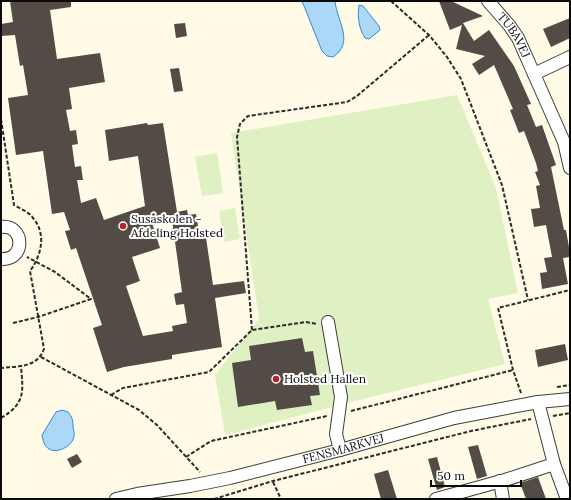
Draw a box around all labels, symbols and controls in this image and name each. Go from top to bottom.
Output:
street label: TUBAVEJ [494,9,534,60]
place label: Susåskolen - Afdeling Holsted [130,211,223,240]
marker: Susåskolen - Afdeling Holsted [118,221,128,231]
place label: Holsted Hallen [284,371,366,386]
marker: Holsted Hallen [271,374,281,384]
street label: FENSMARKVEJ [301,430,386,466]
scale bar [431,462,521,488]
text: 50 m [437,468,465,483]

